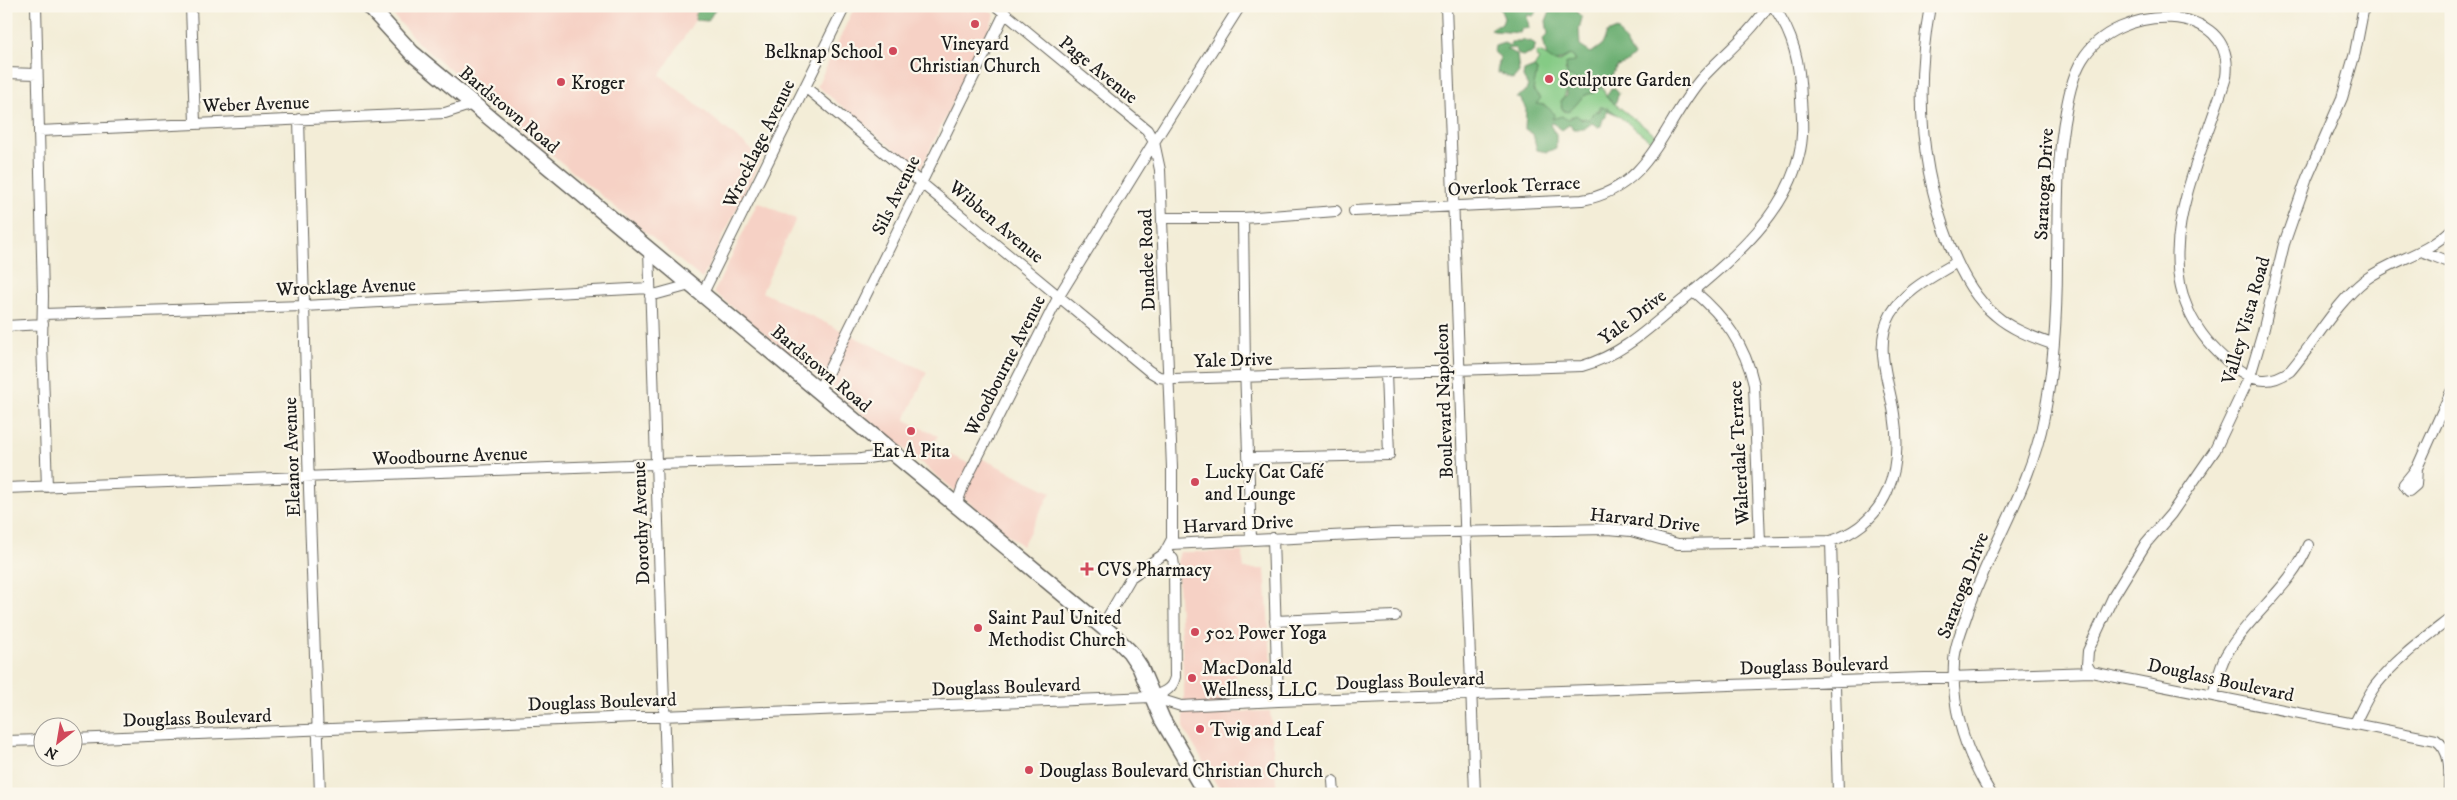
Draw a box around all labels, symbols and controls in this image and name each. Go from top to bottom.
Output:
marker: Vineyard Christian Church [969,18,981,30]
street label: Page Avenue [1054,31,1142,109]
place label: Vineyard Christian Church [910,33,1040,78]
place label: Belknap School [764,41,883,64]
marker: Belknap School [887,45,899,57]
street label: Bardstown Road [454,62,564,159]
place label: Sculpture Garden [1559,69,1692,92]
place label: Kroger [571,72,625,95]
marker: Sculpture Garden [1543,73,1555,85]
marker: Kroger [555,76,567,88]
street label: Wrocklage Avenue [718,76,800,213]
street label: Weber Avenue [201,91,310,118]
street label: Saratoga Drive [2030,127,2059,241]
street label: Sils Avenue [867,152,926,239]
street label: Overlook Terrace [1447,172,1581,201]
street label: Wibben Avenue [943,175,1048,269]
street label: Dundee Road [1134,208,1161,311]
street label: Valley Vista Road [2217,253,2276,388]
street label: Wrocklage Avenue [275,274,417,301]
street label: Yale Drive [1595,284,1671,350]
street label: Woodbourne Avenue [959,291,1051,441]
street label: Bardstown Road [766,321,876,418]
street label: Boulevard Napoleon [1430,323,1459,479]
street label: Yale Drive [1193,348,1273,373]
street label: Walterdale Terrace [1724,380,1755,527]
street label: Eleanor Avenue [279,396,306,517]
marker: Eat A Pita [905,425,917,437]
place label: Eat A Pita [872,440,950,463]
street label: Woodbourne Avenue [371,442,528,471]
street label: Dorothy Avenue [628,461,655,585]
place label: Lucky Cat Café and Lounge [1205,461,1324,506]
marker: Lucky Cat Café and Lounge [1189,476,1201,488]
street label: Harvard Drive [1589,503,1701,538]
street label: Harvard Drive [1182,510,1294,539]
street label: Saratoga Drive [1933,529,1994,642]
place label: CVS Pharmacy [1097,559,1212,582]
marker: CVS Pharmacy [1081,563,1093,575]
place label: Saint Paul United Methodist Church [988,607,1126,652]
marker: Saint Paul United Methodist Church [972,622,984,634]
place label: 502 Power Yoga [1205,622,1326,645]
marker: 502 Power Yoga [1189,626,1201,638]
street label: Douglass Boulevard [1739,652,1890,681]
street label: Douglass Boulevard [2145,654,2297,707]
place label: MacDonald Wellness, LLC [1201,657,1317,702]
street label: Douglass Boulevard [1335,667,1486,696]
marker: MacDonald Wellness, LLC [1186,672,1198,684]
street label: Douglass Boulevard [931,673,1082,702]
street label: Douglass Boulevard [527,688,678,717]
street label: Douglass Boulevard [122,704,273,733]
north arrow [32,718,82,768]
place label: Twig and Leaf [1210,719,1324,742]
marker: Twig and Leaf [1194,723,1206,735]
text: N [42,741,61,763]
place label: Douglass Boulevard Christian Church [1039,760,1323,783]
marker: Douglass Boulevard Christian Church [1023,764,1035,776]

